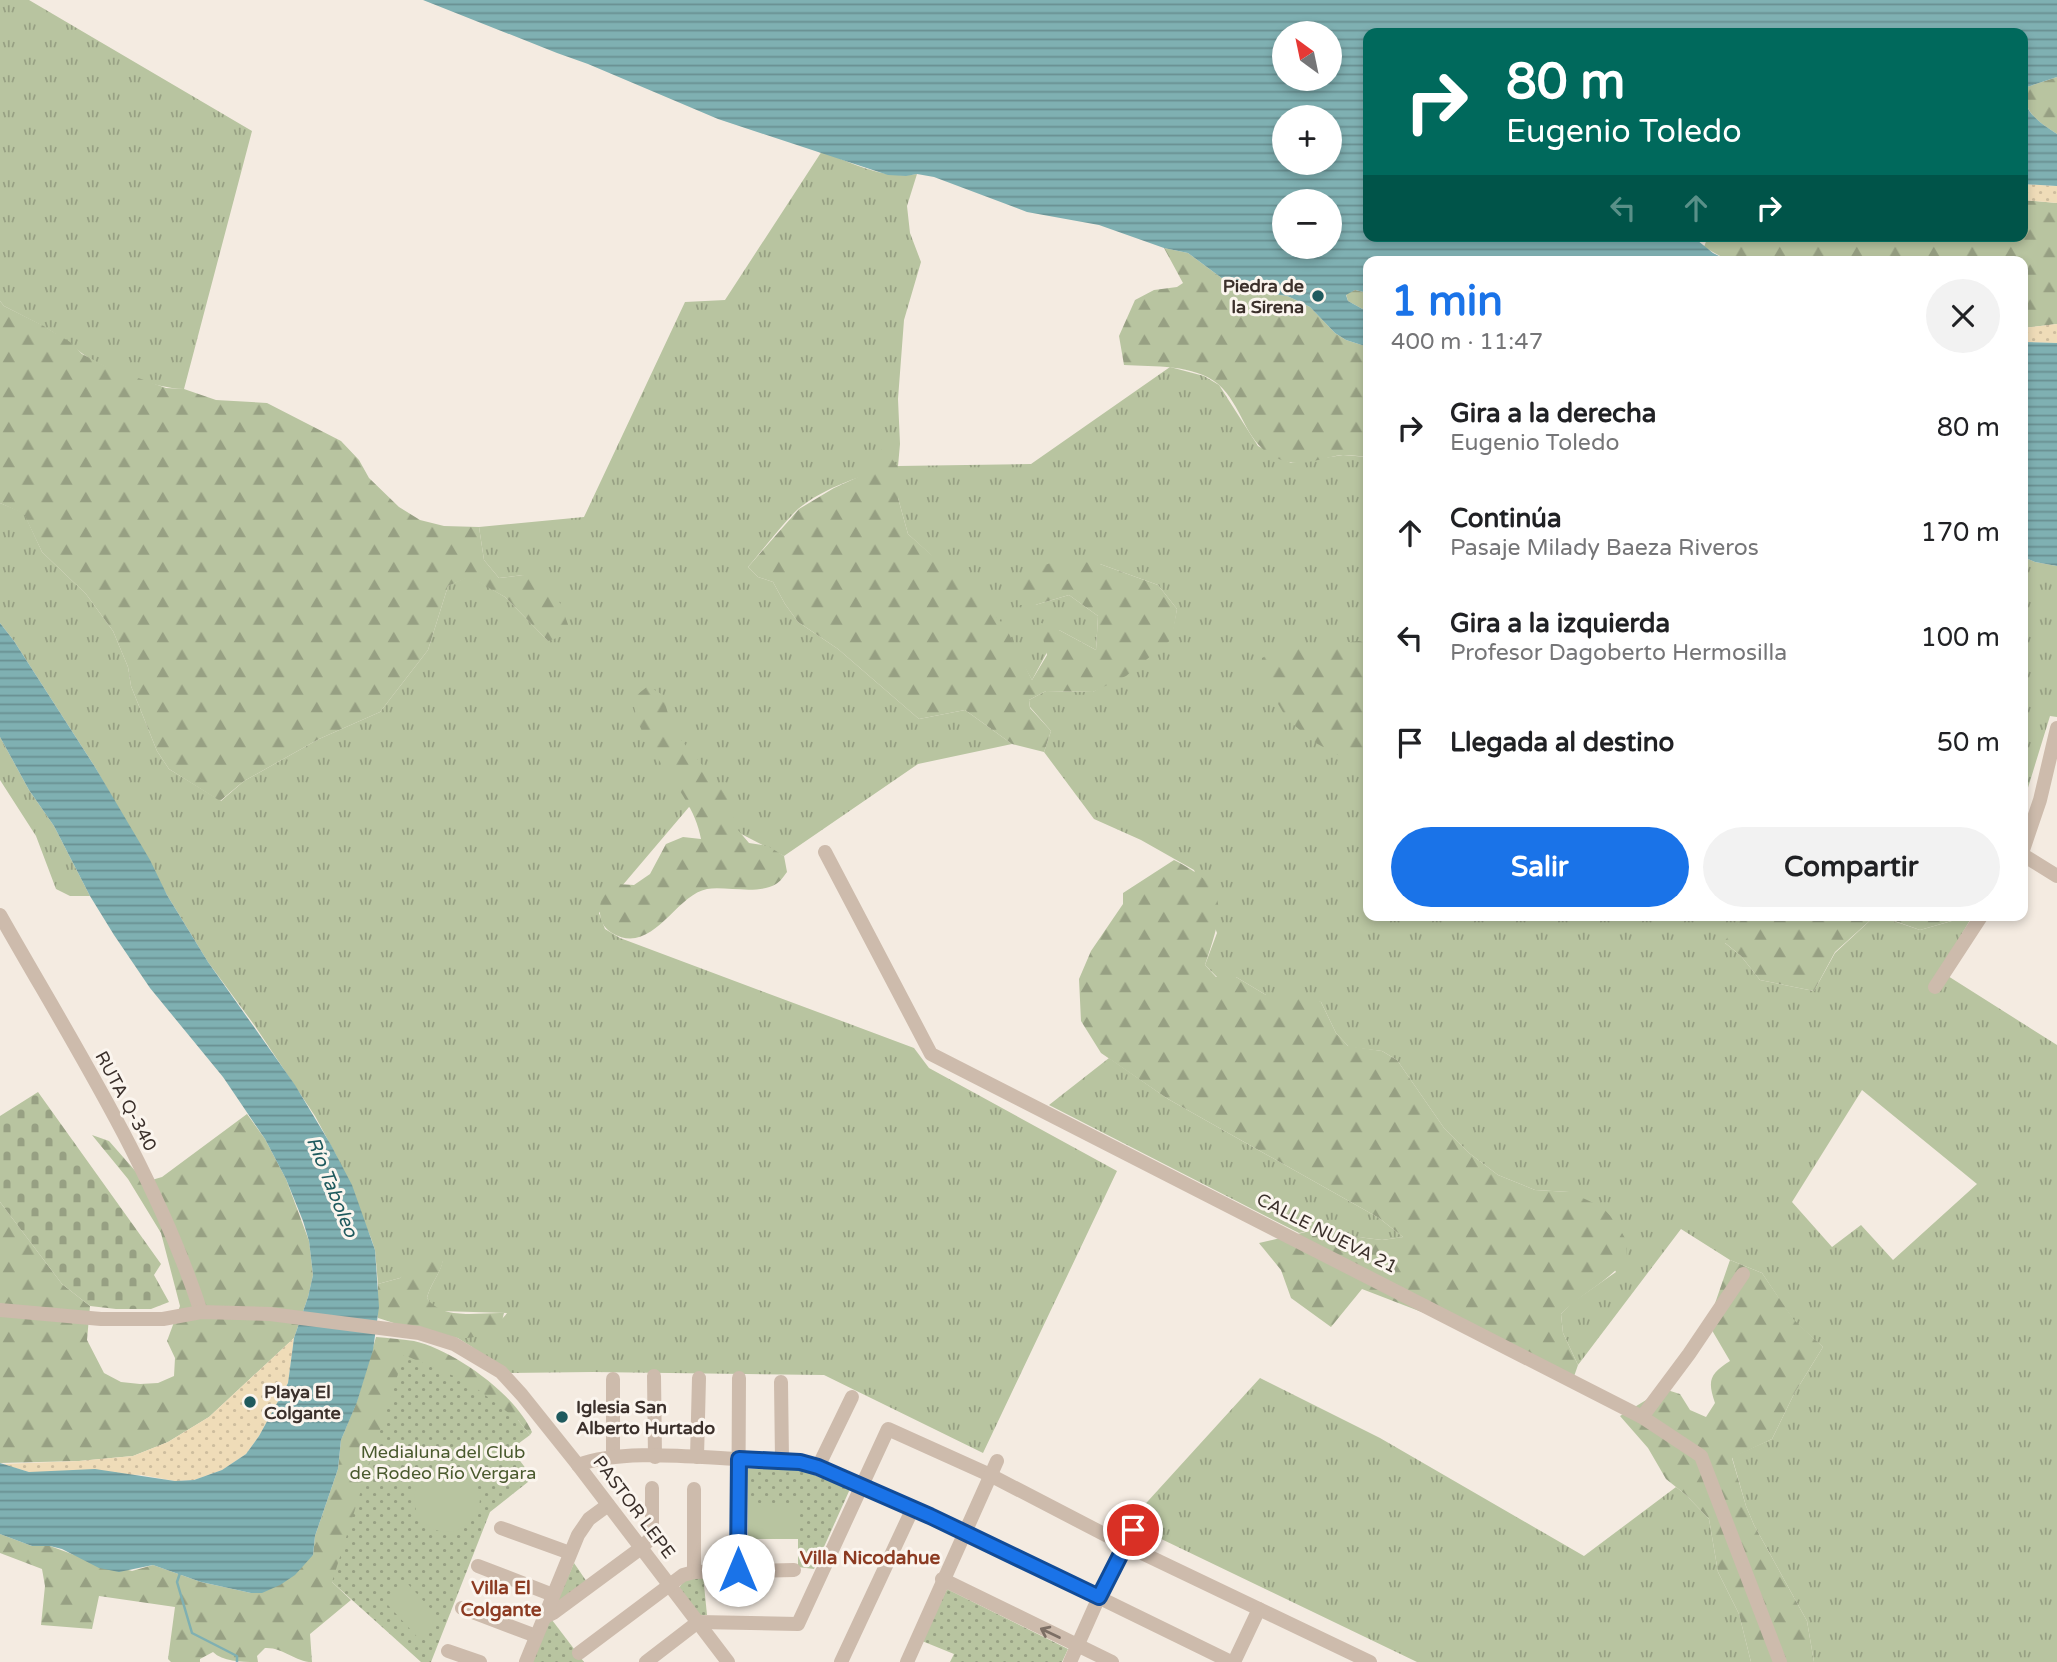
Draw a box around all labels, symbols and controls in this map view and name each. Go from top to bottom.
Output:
north arrow [1272,21,1342,91]
map controls [1272,21,1342,259]
text: 80 m [1506,53,1625,112]
icon: right [1391,56,1482,147]
button: + [1272,105,1342,175]
text: Eugenio Toledo [1506,113,1742,151]
button: − [1272,189,1342,259]
icon: left [1604,189,1642,227]
icon: ahead [1677,189,1715,227]
icon: right [1750,189,1788,227]
place label: Piedra de la Sirena [1223,275,1304,318]
text: 1 min [1391,276,1503,327]
button: close [1926,279,2000,353]
marker: Piedra de la Sirena [1310,288,1326,304]
text: 400 m · 11:47 [1391,328,1543,356]
text: Gira a la derecha [1450,398,1656,429]
icon: right [1391,409,1429,447]
text: 80 m [1937,412,2000,443]
text: Eugenio Toledo [1450,429,1619,457]
text: Continúa [1450,503,1562,534]
icon: ahead [1391,514,1429,552]
text: 170 m [1920,517,2000,548]
text: Pasaje Milady Baeza Riveros [1450,534,1759,562]
text: Gira a la izquierda [1450,608,1670,639]
icon: left [1391,619,1429,657]
text: 100 m [1920,622,2000,653]
text: Profesor Dagoberto Hermosilla [1450,639,1787,667]
icon: arrive [1391,724,1429,762]
text: Llegada al destino [1450,727,1674,758]
text: 50 m [1937,727,2000,758]
button: Salir [1391,827,1689,907]
button: Compartir [1703,827,2000,907]
street label: RUTA Q-340 [90,1047,162,1155]
water label: Río Taboleo [302,1134,363,1242]
street label: CALLE NUEVA 21 [1253,1188,1401,1278]
place label: Playa El Colgante [264,1381,341,1424]
marker: Playa El Colgante [242,1394,258,1410]
place label: Iglesia San Alberto Hurtado [576,1396,715,1439]
marker: Iglesia San Alberto Hurtado [554,1409,570,1425]
park label: Medialuna del Club de Rodeo Río Vergara [350,1441,536,1484]
street label: PASTOR LEPE [588,1451,680,1563]
pin [1103,1500,1163,1560]
icon: arrive [1114,1511,1152,1549]
position arrow [701,1533,775,1607]
district label: Villa Nicodahue [800,1547,941,1569]
district label: Villa El Colgante [460,1577,542,1622]
one-way arrow [1040,1626,1061,1639]

